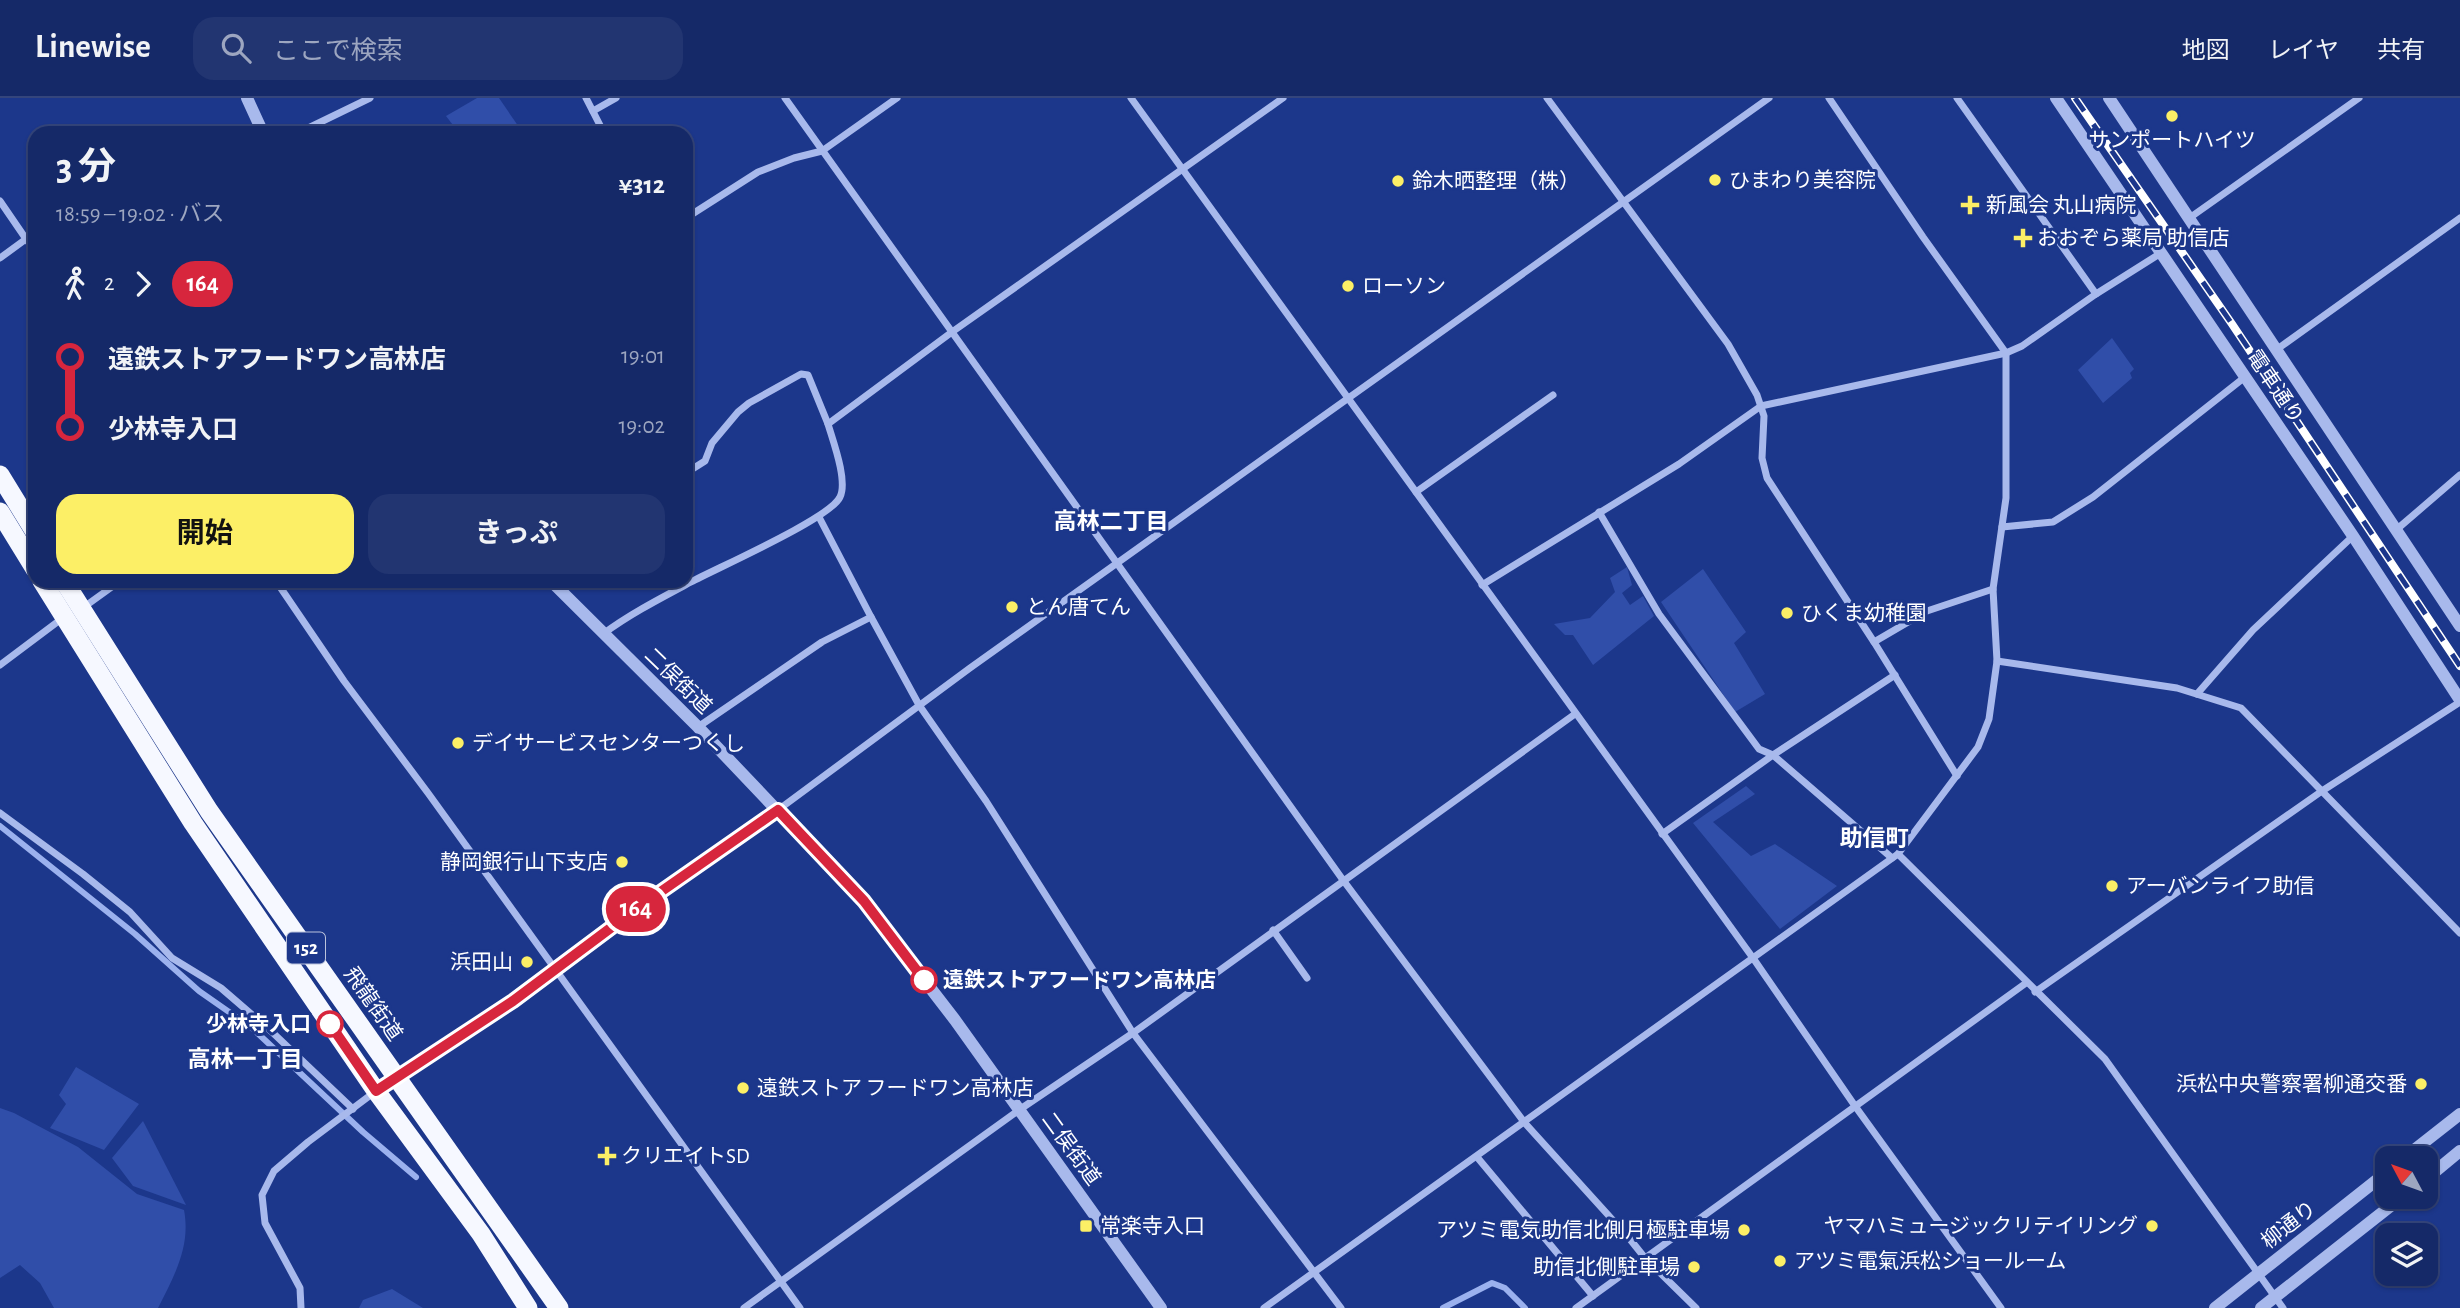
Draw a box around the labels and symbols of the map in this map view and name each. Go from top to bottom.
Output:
marker: サンポートハイツ [2164,108,2180,124]
place label: サンポートハイツ [2088,129,2256,151]
place label: ひまわり美容院 [1729,169,1876,191]
place label: 鈴木晒整理（株） [1412,170,1580,192]
marker: ひまわり美容院 [1707,172,1723,188]
marker: 鈴木晒整理（株） [1390,173,1406,189]
place label: 新風会 丸山病院 [1986,194,2136,216]
marker: 新風会 丸山病院 [1960,195,1980,215]
place label: おおぞら薬局 助信店 [2037,227,2229,249]
marker: おおぞら薬局 助信店 [2015,230,2031,246]
place label: ローソン [1362,276,1446,297]
marker: ローソン [1340,278,1356,294]
street label: 電車通り [2243,346,2308,428]
district label: 高林二丁目 [1054,509,1169,534]
place label: とん唐てん [1026,596,1131,618]
marker: とん唐てん [1004,599,1020,615]
place label: ひくま幼稚園 [1801,602,1927,624]
marker: ひくま幼稚園 [1779,605,1795,621]
street label: 二俣街道 [640,644,716,718]
place label: デイサービスセンターつくし [472,732,745,754]
marker: デイサービスセンターつくし [450,735,466,751]
district label: 助信町 [1840,826,1909,851]
place label: 静岡銀行山下支店 [440,851,608,873]
marker: 静岡銀行山下支店 [614,854,630,870]
place label: アーバンライフ助信 [2126,875,2315,897]
marker: アーバンライフ助信 [2104,878,2120,894]
line badge: 164 [596,886,676,932]
road number: 152 [287,932,325,964]
place label: 浜田山 [450,951,513,973]
marker: 浜田山 [519,954,535,970]
street label: 飛龍街道 [340,963,407,1044]
marker: 遠鉄ストアフードワン高林店 [911,967,937,993]
place label: 遠鉄ストアフードワン高林店 [943,968,1216,991]
marker: 少林寺入口 [317,1011,343,1037]
place label: 少林寺入口 [206,1013,311,1035]
district label: 高林一丁目 [188,1047,303,1072]
place label: 浜松中央警察署柳通交番 [2176,1073,2407,1095]
marker: 浜松中央警察署柳通交番 [2413,1076,2429,1092]
place label: 遠鉄ストア フードワン高林店 [757,1077,1033,1099]
marker: 遠鉄ストア フードワン高林店 [735,1080,751,1096]
street label: 二俣街道 [1038,1108,1105,1189]
place label: クリエイトSD [621,1145,749,1167]
north arrow [2375,1146,2438,1209]
marker: クリエイトSD [599,1148,615,1164]
street label: 柳通り [2257,1197,2320,1253]
place label: 常楽寺入口 [1100,1215,1205,1237]
place label: ヤマハミュージックリテイリング [1823,1215,2138,1237]
marker: 常楽寺入口 [1078,1218,1094,1234]
marker: ヤマハミュージックリテイリング [2144,1218,2160,1234]
place label: アツミ電気助信北側月極駐車場 [1436,1219,1730,1241]
marker: アツミ電気助信北側月極駐車場 [1736,1222,1752,1238]
place label: アツミ電氣浜松ショールーム [1794,1250,2066,1272]
marker: アツミ電氣浜松ショールーム [1772,1253,1788,1269]
place label: 助信北側駐車場 [1533,1256,1680,1278]
marker: 助信北側駐車場 [1686,1259,1702,1275]

